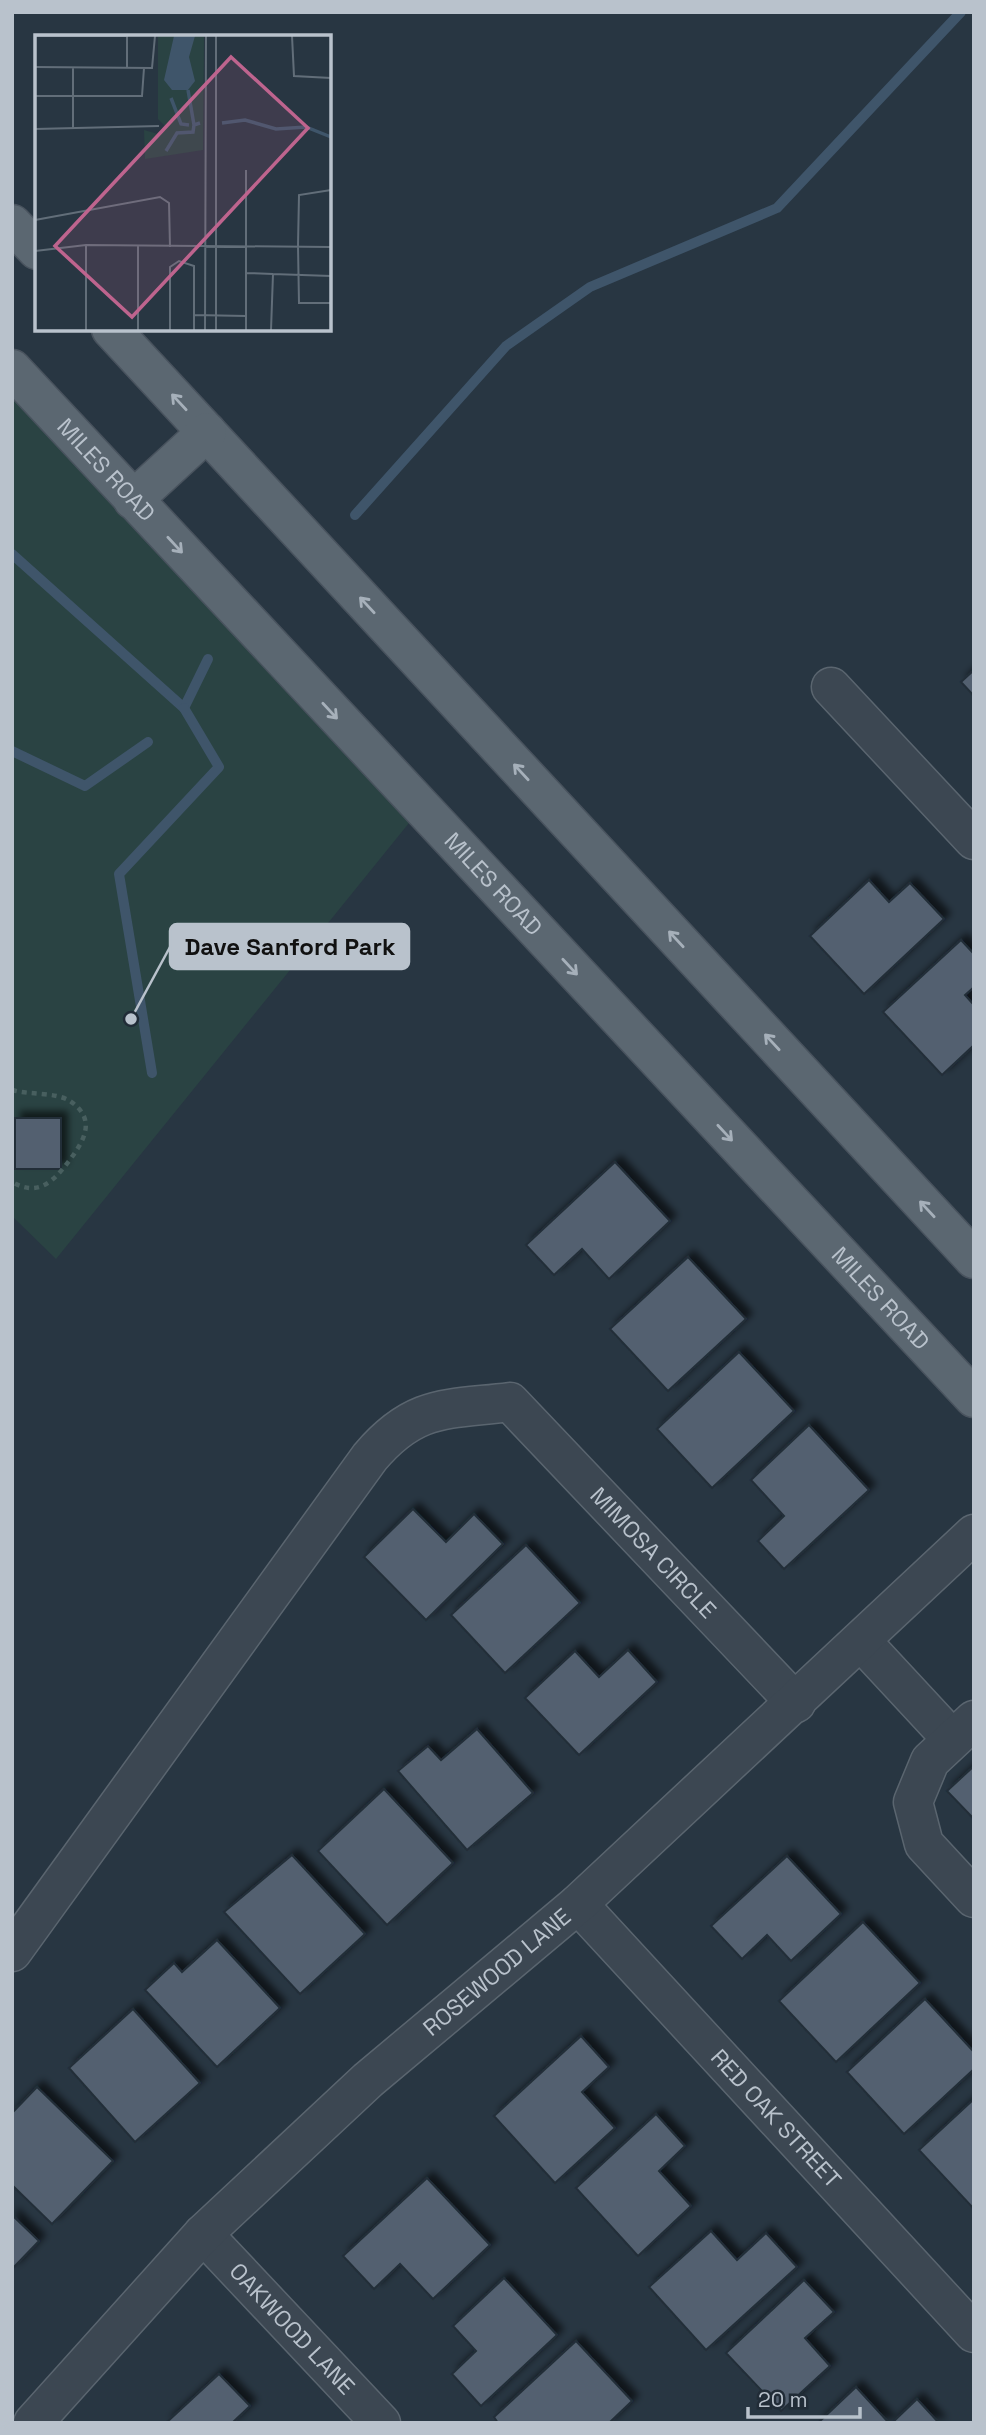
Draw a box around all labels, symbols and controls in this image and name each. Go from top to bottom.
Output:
inset map [35,35,331,331]
one-way arrow [171,394,188,411]
street label: MILES ROAD [51,412,162,528]
one-way arrow [166,536,183,553]
one-way arrow [359,596,375,614]
one-way arrow [322,702,339,719]
one-way arrow [513,764,530,781]
street label: MILES ROAD [438,826,549,942]
callout: Dave Sanford Park [170,924,409,969]
text: Dave Sanford Park [184,931,396,962]
one-way arrow [668,931,685,948]
one-way arrow [561,958,578,975]
one-way arrow [764,1034,781,1051]
one-way arrow [717,1124,733,1142]
one-way arrow [919,1201,936,1218]
street label: MILES ROAD [825,1240,936,1356]
street label: MIMOSA CIRCLE [584,1481,723,1625]
street label: ROSEWOOD LANE [417,1902,577,2042]
street label: RED OAK STREET [704,2043,848,2195]
street label: OAKWOOD LANE [223,2256,361,2401]
scale bar [748,2376,860,2420]
text: 20 m [758,2386,808,2413]

